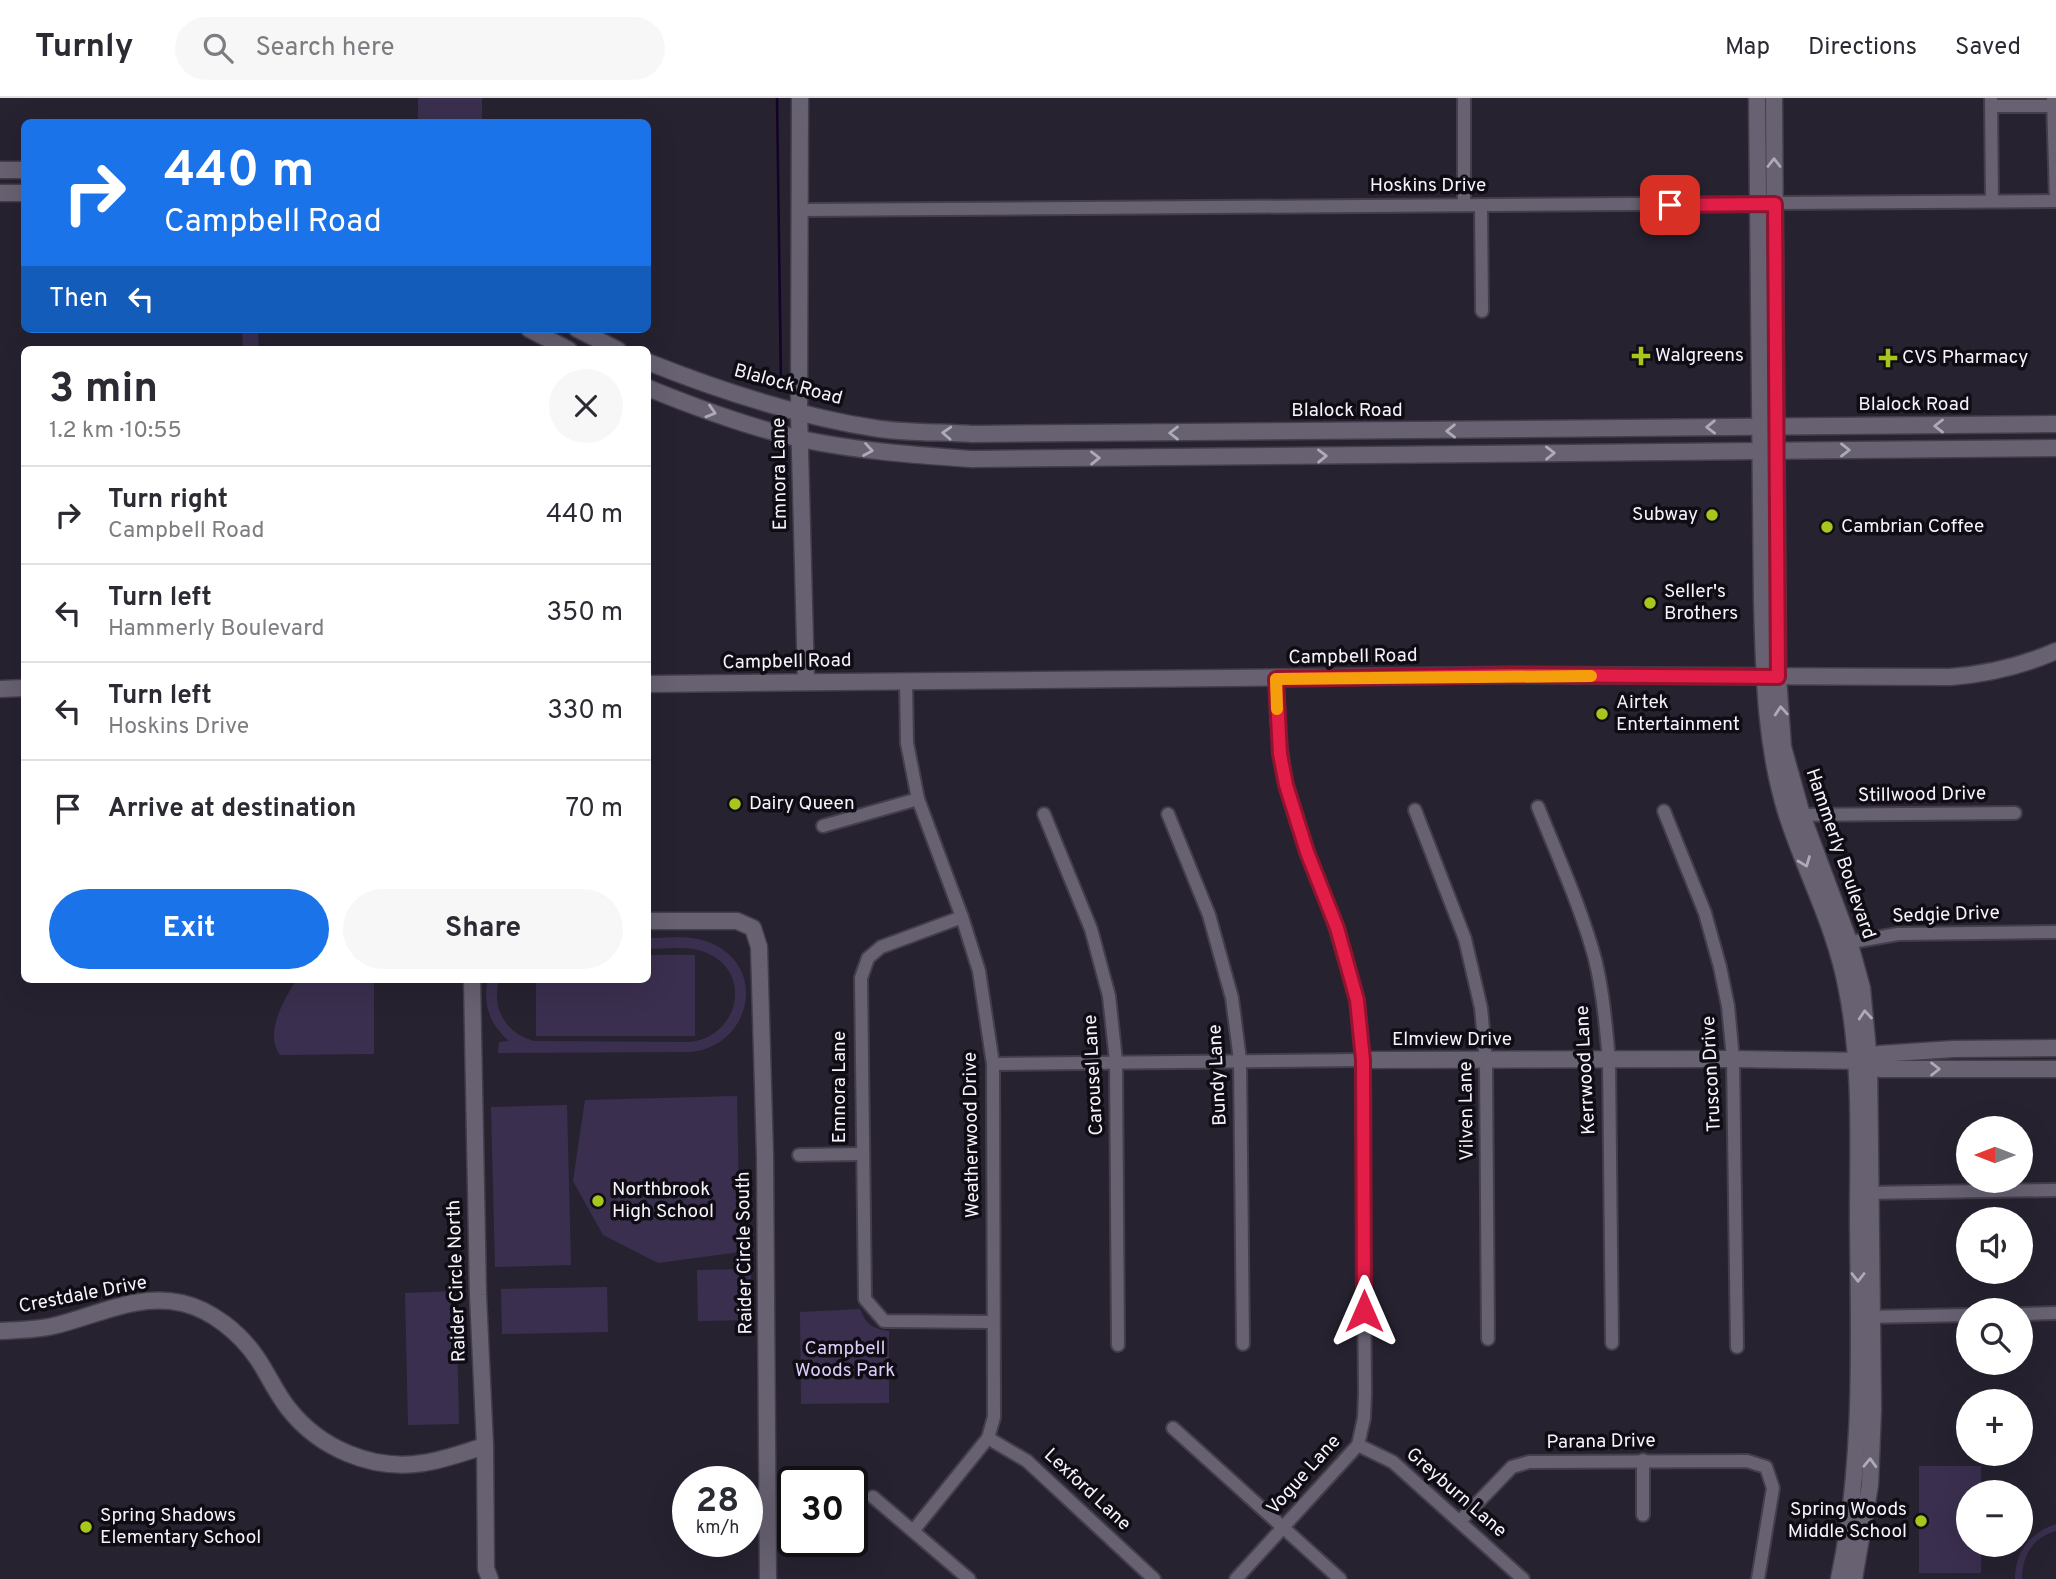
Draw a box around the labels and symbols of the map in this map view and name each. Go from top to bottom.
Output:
one-way arrow [1766,157,1782,167]
street label: Hoskins Drive [1370,174,1486,198]
pin [1640,175,1700,235]
place label: Walgreens [1655,344,1744,368]
place label: CVS Pharmacy [1902,346,2028,370]
marker: Walgreens [1633,348,1649,364]
marker: CVS Pharmacy [1880,350,1896,366]
street label: Blalock Road [731,359,845,411]
street label: Blalock Road [1858,393,1970,417]
street label: Blalock Road [1291,399,1403,423]
one-way arrow [705,404,717,419]
street label: Emnora Lane [767,417,793,531]
one-way arrow [1933,418,1944,434]
one-way arrow [1705,419,1716,435]
one-way arrow [1445,423,1456,439]
one-way arrow [941,425,952,440]
one-way arrow [1169,425,1179,441]
one-way arrow [862,442,874,457]
one-way arrow [1840,442,1851,458]
one-way arrow [1545,445,1555,461]
one-way arrow [1317,448,1328,463]
one-way arrow [1090,450,1100,466]
place label: Subway [1632,503,1698,527]
marker: Subway [1704,507,1720,523]
place label: Cambrian Coffee [1841,515,1984,539]
marker: Cambrian Coffee [1819,519,1835,535]
place label: Seller's Brothers [1664,580,1738,626]
marker: Seller's Brothers [1642,595,1658,611]
street label: Campbell Road [1288,644,1418,670]
street label: Campbell Road [722,649,852,675]
place label: Airtek Entertainment [1616,691,1740,737]
one-way arrow [1774,705,1789,716]
marker: Airtek Entertainment [1594,706,1610,722]
street label: Hammerly Boulevard [1800,766,1880,942]
street label: Stillwood Drive [1858,782,1986,808]
place label: Dairy Queen [749,792,855,816]
marker: Dairy Queen [727,796,743,812]
one-way arrow [1797,855,1811,867]
street label: Sedgie Drive [1892,901,2000,929]
street label: Kerrwood Lane [1571,1005,1601,1135]
one-way arrow [1857,1009,1872,1021]
street label: Carousel Lane [1079,1014,1109,1136]
street label: Truscon Drive [1697,1015,1727,1133]
street label: Bundy Lane [1203,1024,1233,1126]
street label: Elmview Drive [1392,1028,1512,1052]
street label: Emnora Lane [828,1031,852,1143]
street label: Weatherwood Drive [959,1052,985,1218]
street label: Vilven Lane [1454,1061,1480,1161]
one-way arrow [1930,1061,1940,1077]
north arrow [1956,1116,2034,1194]
street label: Raider Circle South [732,1171,758,1335]
place label: Northbrook High School [612,1178,714,1224]
marker: Northbrook High School [590,1193,606,1209]
street label: Raider Circle North [442,1199,472,1363]
street label: Crestdale Drive [17,1271,149,1319]
one-way arrow [1850,1273,1866,1283]
position arrow [1327,1274,1401,1348]
park label: Campbell Woods Park [795,1337,895,1383]
street label: Parana Drive [1546,1429,1656,1455]
street label: Vogue Lane [1262,1430,1346,1520]
street label: Greyburn Lane [1401,1443,1511,1543]
street label: Lexford Lane [1038,1444,1136,1536]
one-way arrow [1863,1457,1878,1468]
speed limit sign: 30 [777,1466,868,1557]
place label: Spring Woods Middle School [1788,1498,1907,1544]
place label: Spring Shadows Elementary School [100,1504,261,1550]
marker: Spring Woods Middle School [1913,1513,1929,1529]
marker: Spring Shadows Elementary School [78,1519,94,1535]

